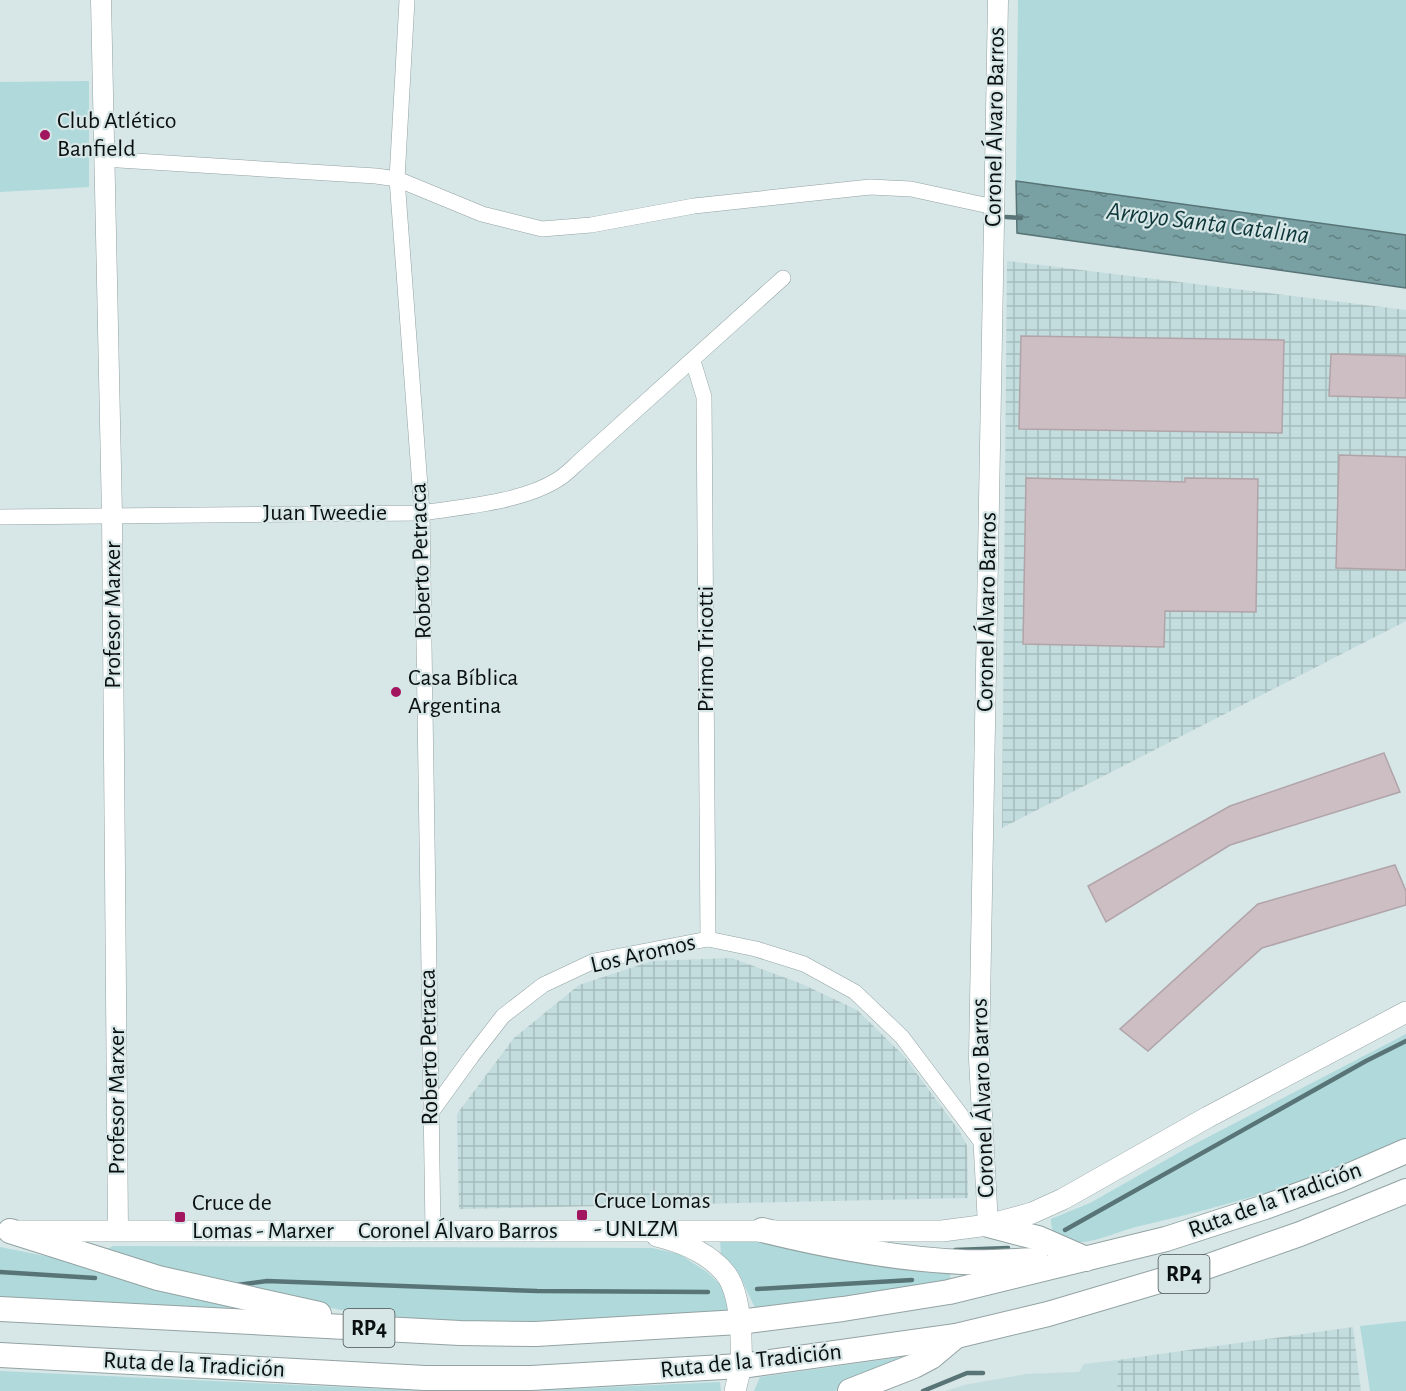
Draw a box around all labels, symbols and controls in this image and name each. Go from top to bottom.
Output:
street label: Coronel Álvaro Barros [979,27,1009,227]
place label: Club Atlético Banfield [57,109,176,161]
marker: Club Atlético Banfield [38,128,52,142]
water label: Arroyo Santa Catalina [1104,198,1311,248]
street label: Roberto Petracca [406,482,436,640]
street label: Juan Tweedie [263,501,387,525]
street label: Coronel Álvaro Barros [971,512,1001,712]
street label: Profesor Marxer [101,541,125,689]
street label: Primo Tricotti [694,586,718,712]
place label: Casa Bíblica Argentina [408,666,518,718]
marker: Casa Bíblica Argentina [389,685,403,699]
street label: Los Aromos [588,930,698,978]
street label: Roberto Petracca [416,969,442,1125]
street label: Coronel Álvaro Barros [966,998,998,1198]
street label: Profesor Marxer [105,1027,129,1175]
street label: Ruta de la Tradición [1185,1158,1365,1242]
place label: Cruce Lomas - UNLZM [594,1189,711,1241]
place label: Cruce de Lomas - Marxer [192,1191,334,1243]
marker: Cruce Lomas - UNLZM [575,1208,589,1222]
marker: Cruce de Lomas - Marxer [173,1210,187,1224]
street label: Coronel Álvaro Barros [358,1217,558,1243]
road number: RP4 [1158,1255,1210,1293]
road number: RP4 [344,1309,394,1347]
street label: Ruta de la Tradición [659,1340,843,1382]
street label: Ruta de la Tradición [102,1348,286,1382]

